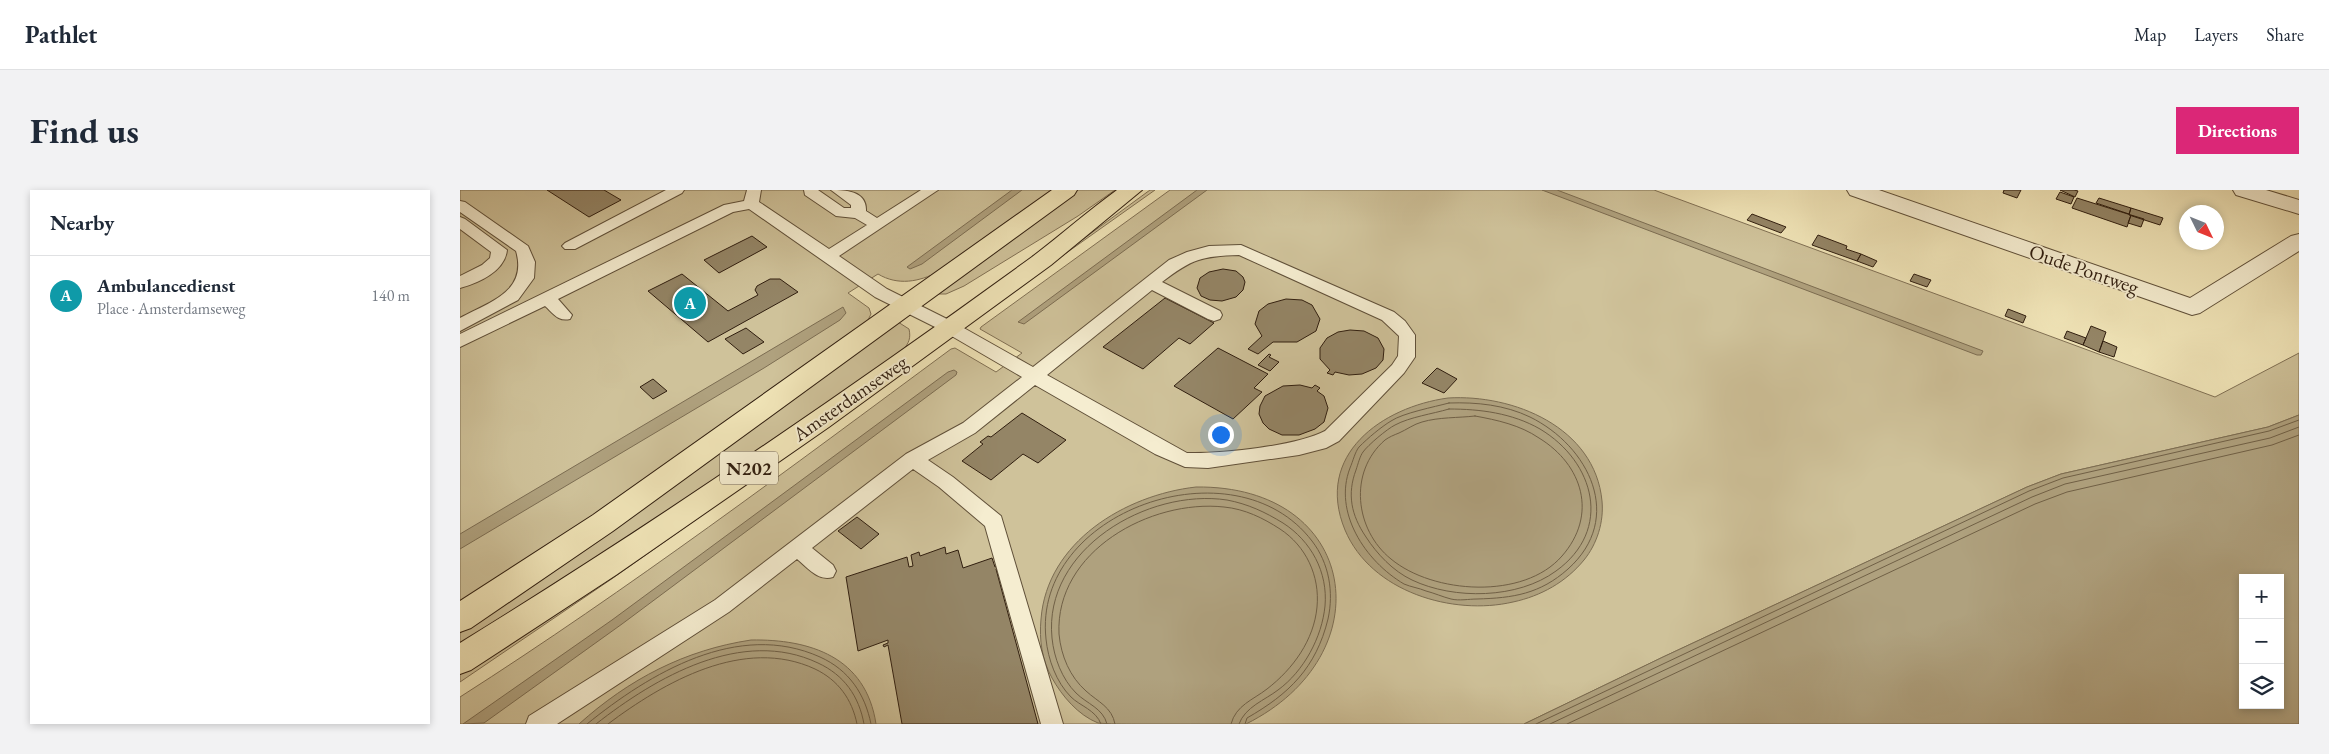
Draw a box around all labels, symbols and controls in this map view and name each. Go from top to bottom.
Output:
text: Pathlet [25,19,97,50]
text: Map [2134,23,2166,46]
text: Layers [2194,23,2238,46]
text: Share [2266,23,2304,46]
button: Directions [2176,107,2299,154]
text: Find us [30,108,139,153]
north arrow [2179,205,2224,250]
text: Nearby [50,209,114,236]
street label: Oude Pontweg [2026,238,2143,300]
text: Ambulancedienst [97,273,235,298]
pin: A [674,284,706,322]
text: A [60,285,72,306]
text: 140 m [371,285,410,306]
text: Place · Amsterdamseweg [97,298,245,319]
street label: Amsterdamseweg [787,349,913,448]
your location [1208,422,1234,448]
road number: N202 [720,452,778,484]
map controls [2239,574,2284,709]
button: + [2239,574,2284,619]
button: − [2239,619,2284,664]
button: layers [2239,664,2284,709]

